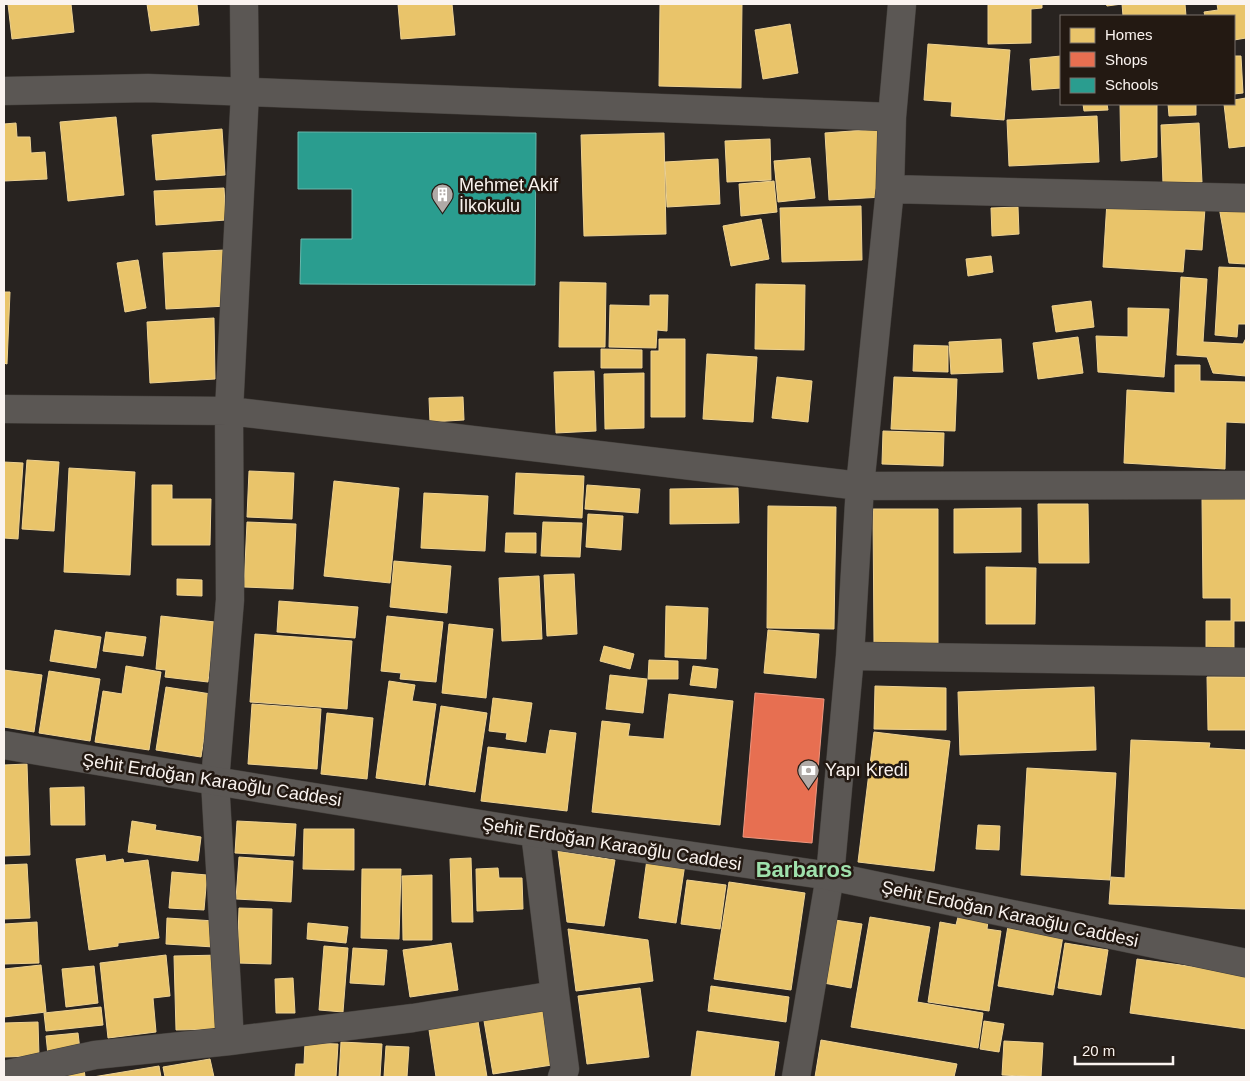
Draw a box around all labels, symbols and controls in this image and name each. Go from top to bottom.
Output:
legend [1060,15,1235,105]
text: Homes [1105,26,1153,43]
text: Shops [1105,51,1148,68]
text: Schools [1105,76,1158,93]
place label: Mehmet Akif İlkokulu [459,175,559,216]
building icon: Mehmet Akif İlkokulu [431,183,455,214]
street label: Şehit Erdoğan Karaoğlu Caddesi [81,750,343,810]
bank icon: Yapı Kredi [797,758,821,789]
place label: Yapı Kredi [825,760,908,780]
street label: Şehit Erdoğan Karaoğlu Caddesi [481,814,743,874]
district label: Barbaros [756,857,852,882]
street label: Şehit Erdoğan Karaoğlu Caddesi [880,877,1140,951]
scale bar [1075,1034,1172,1066]
text: 20 m [1082,1042,1115,1059]

